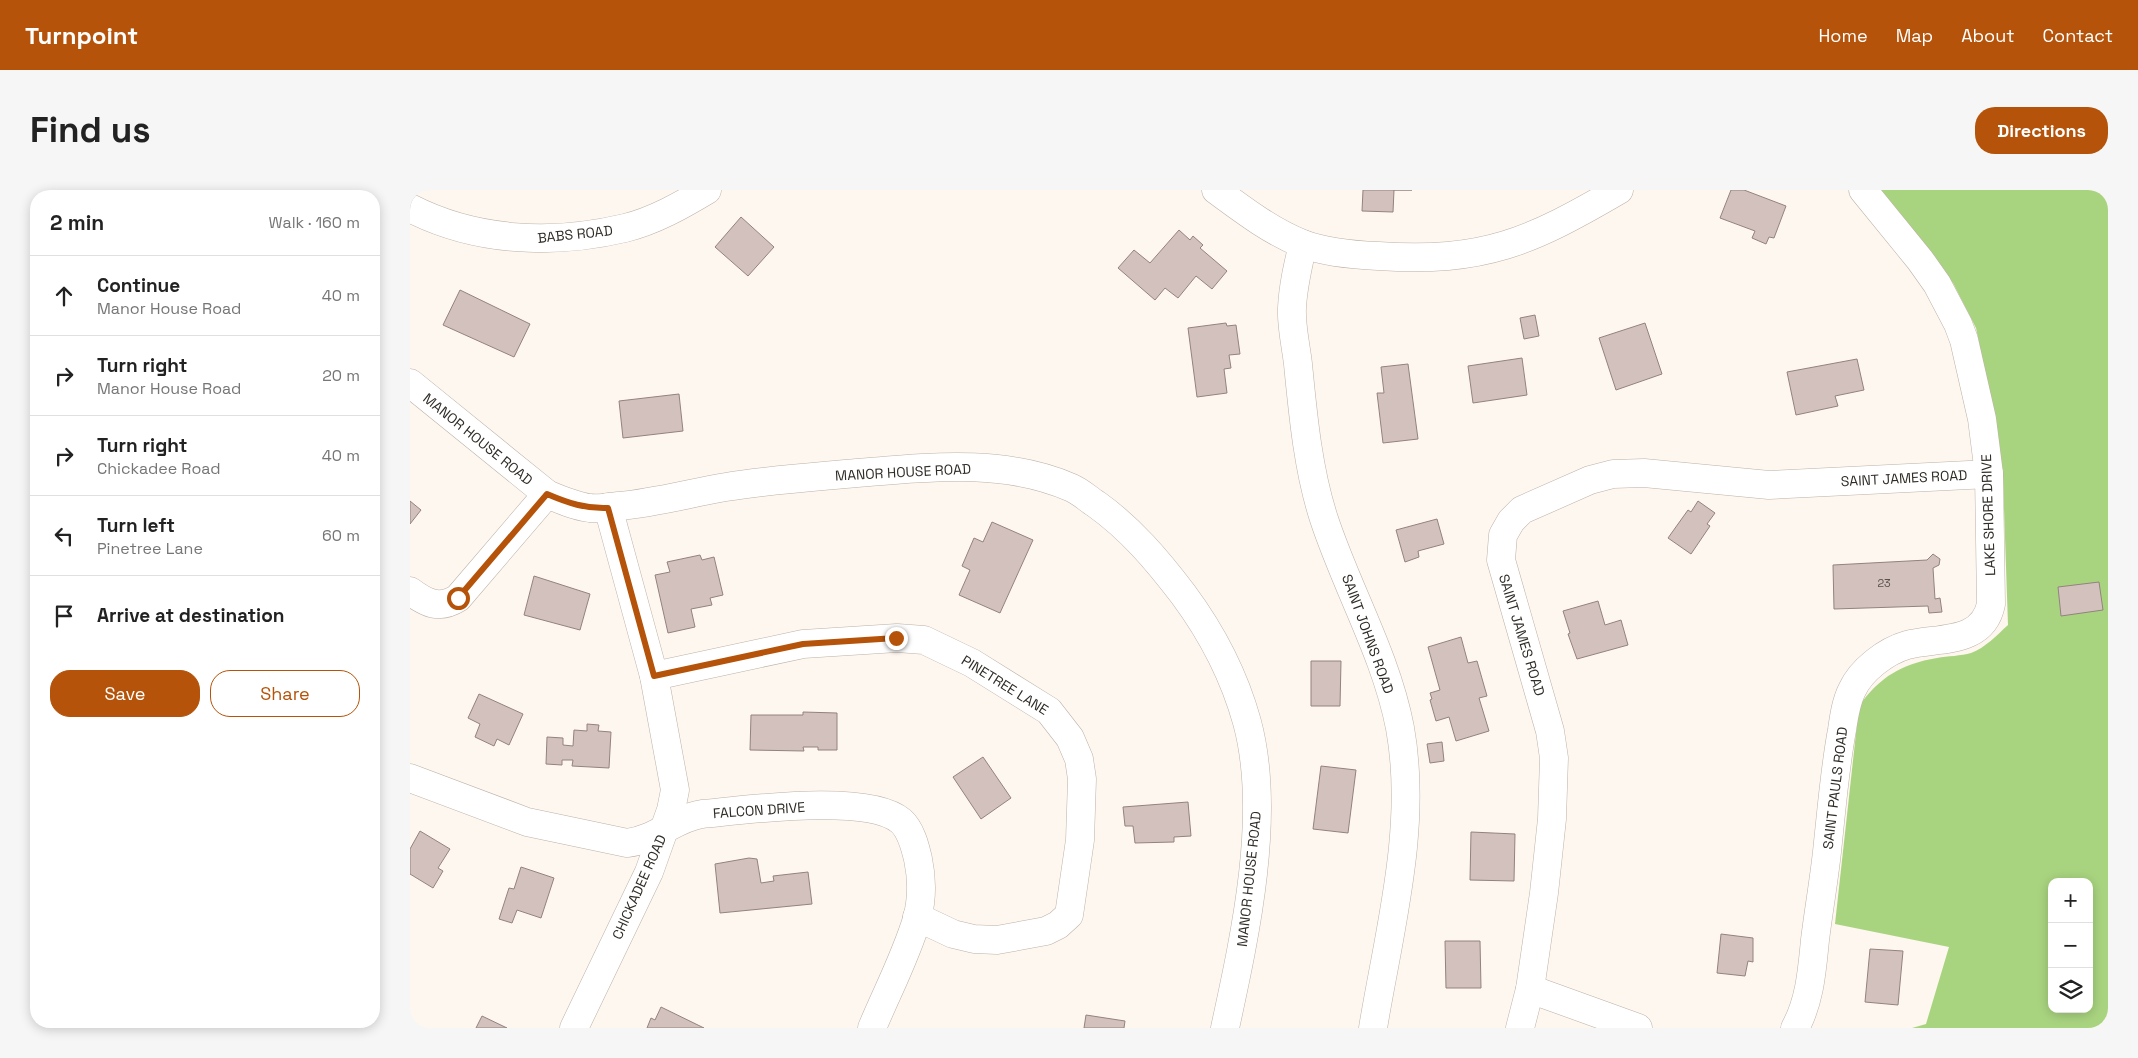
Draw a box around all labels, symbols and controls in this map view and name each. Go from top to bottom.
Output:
text: Turnpoint [25,20,138,51]
text: Home [1819,24,1868,47]
text: Map [1896,24,1933,47]
text: About [1961,24,2015,47]
text: Contact [2043,24,2113,47]
button: Directions [1975,107,2108,154]
text: Find us [30,108,151,152]
text: 2 min [50,209,104,236]
text: Walk · 160 m [269,212,360,233]
street label: BABS ROAD [536,221,614,247]
text: Continue [97,273,180,298]
icon: ahead [50,282,78,310]
text: 40 m [322,285,360,306]
text: Manor House Road [97,298,241,319]
text: Turn right [97,353,187,378]
icon: right [50,362,78,390]
text: 20 m [322,365,360,386]
text: Manor House Road [97,378,241,399]
street label: MANOR HOUSE ROAD [419,389,537,489]
text: Turn right [97,433,187,458]
icon: right [50,442,78,470]
text: 40 m [322,445,360,466]
street label: LAKE SHORE DRIVE [1977,454,1999,576]
text: Chickadee Road [97,458,221,479]
street label: MANOR HOUSE ROAD [835,459,971,485]
street label: SAINT JAMES ROAD [1840,466,1968,490]
text: Turn left [97,513,175,538]
icon: left [50,522,78,550]
text: 60 m [322,525,360,546]
text: Pinetree Lane [97,538,203,559]
street label: SAINT JOHNS ROAD [1338,572,1398,696]
street label: SAINT JAMES ROAD [1495,572,1549,698]
house number: 23 [1877,576,1891,590]
route start [447,587,470,610]
icon: arrive [50,602,78,630]
text: Arrive at destination [97,603,285,628]
route end [885,627,908,650]
street label: PINETREE LANE [958,651,1052,719]
button: Save [50,670,200,717]
button: Share [210,670,360,717]
street label: SAINT PAULS ROAD [1819,726,1851,850]
street label: FALCON DRIVE [712,798,806,822]
street label: MANOR HOUSE ROAD [1233,810,1265,948]
street label: CHICKADEE ROAD [608,832,670,942]
map controls [2048,878,2093,1013]
button: + [2048,878,2093,923]
button: − [2048,923,2093,968]
button: layers [2048,968,2093,1013]

